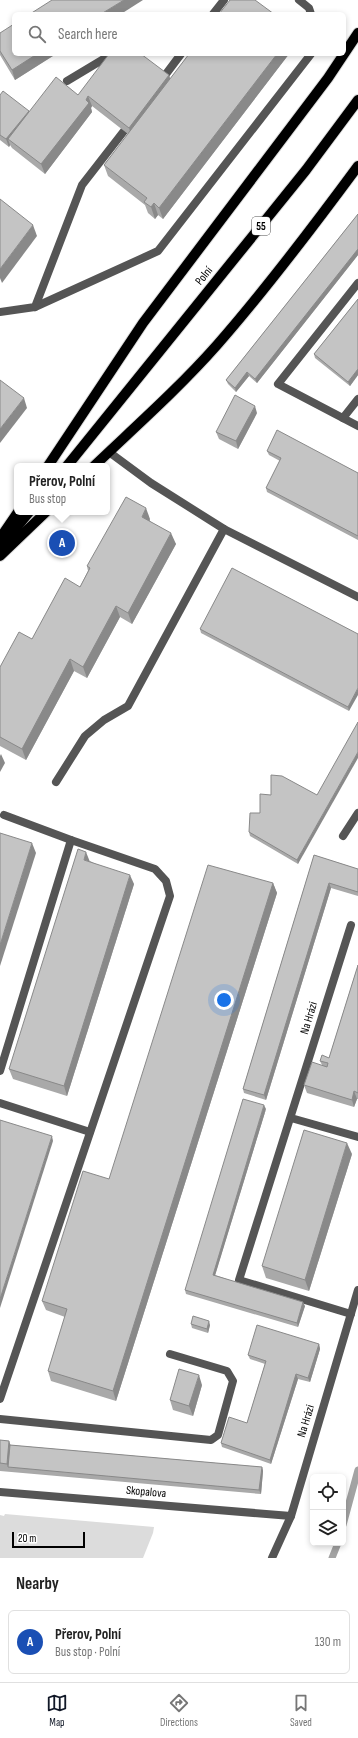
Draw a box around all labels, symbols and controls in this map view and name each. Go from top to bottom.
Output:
search box [12,12,346,56]
icon: search [26,23,48,45]
text: Search here [58,25,118,44]
road number: 55 [252,217,270,235]
street label: Polní [192,263,216,288]
popup [14,463,110,515]
text: Přerov, Polní [29,472,95,491]
text: Bus stop [29,491,66,507]
pin: A [49,528,75,558]
your location [214,990,234,1010]
street label: Na Hrázi [297,1000,321,1036]
street label: Na Hrázi [294,1403,318,1439]
map controls [310,1474,346,1546]
button: locate [310,1474,346,1510]
street label: Skopalova [125,1483,167,1501]
button: layers [310,1510,346,1546]
scale bar [12,1530,85,1549]
text: 20 m [18,1532,36,1545]
text: Nearby [16,1574,59,1594]
text: Přerov, Polní [55,1625,121,1644]
text: A [27,1634,33,1650]
text: 130 m [315,1634,341,1650]
text: Bus stop · Polní [55,1644,120,1660]
tab: Map [46,1692,68,1729]
tab: Directions [160,1692,198,1729]
tab: Saved [290,1692,312,1729]

